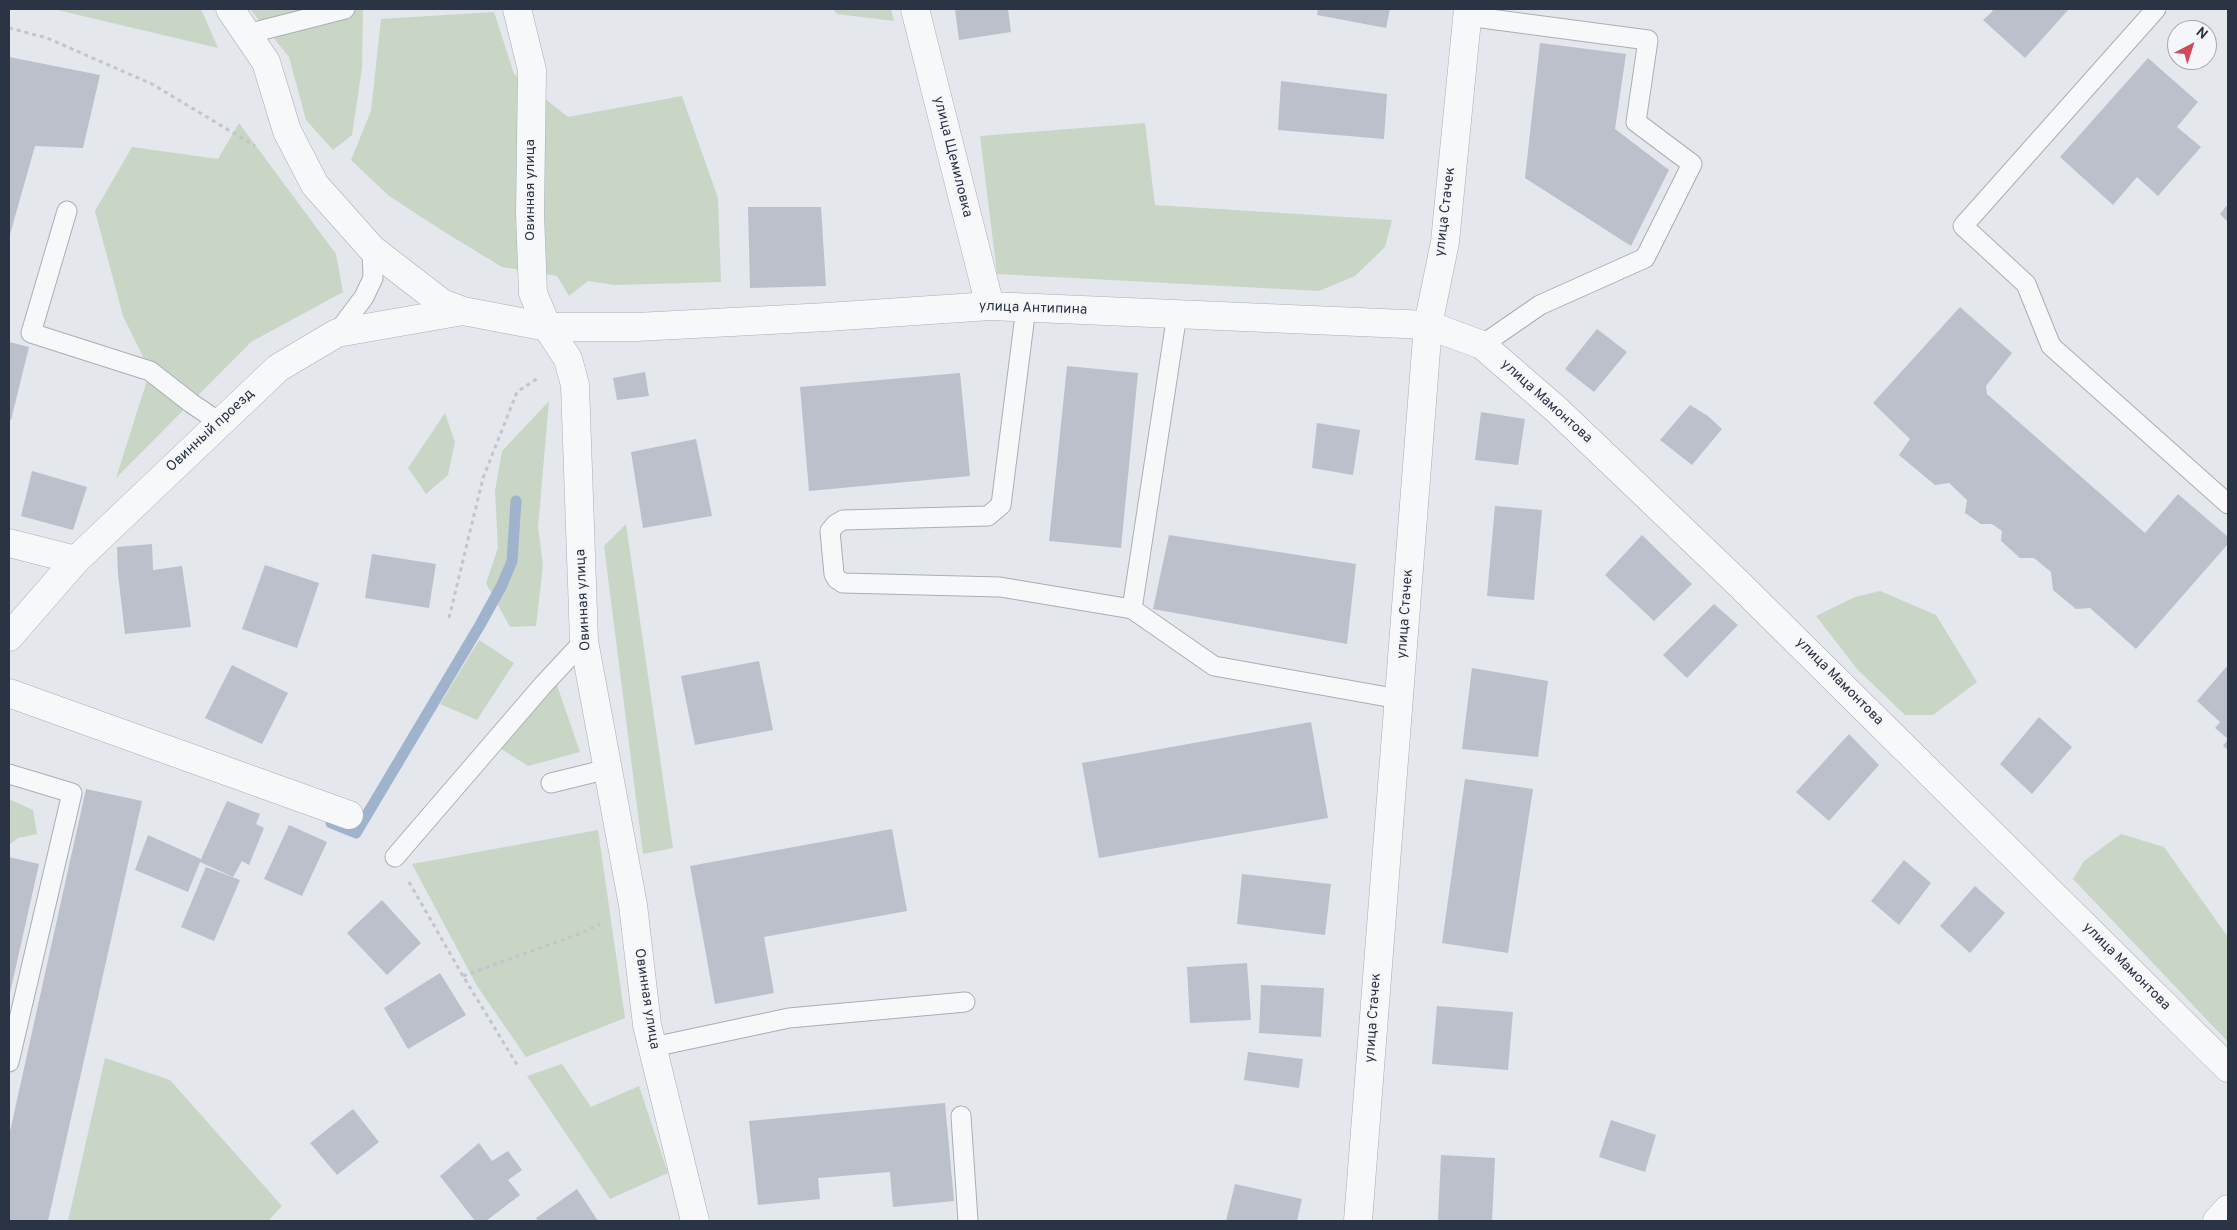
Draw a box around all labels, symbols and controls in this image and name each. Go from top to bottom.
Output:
north arrow [2167,20,2217,70]
text: N [2192,24,2211,44]
street label: улица Щемиловка [929,95,975,219]
street label: Овинная улица [523,139,539,241]
street label: улица Стачек [1432,166,1460,258]
street label: улица Антипина [979,299,1087,319]
street label: улица Мамонтова [1497,357,1595,447]
street label: Овинный проезд [163,386,259,476]
street label: Овинная улица [573,549,595,651]
street label: улица Стачек [1394,568,1418,660]
street label: улица Мамонтова [1792,635,1886,729]
street label: улица Мамонтова [2079,920,2173,1014]
street label: Овинная улица [630,947,662,1051]
street label: улица Стачек [1362,972,1386,1064]

